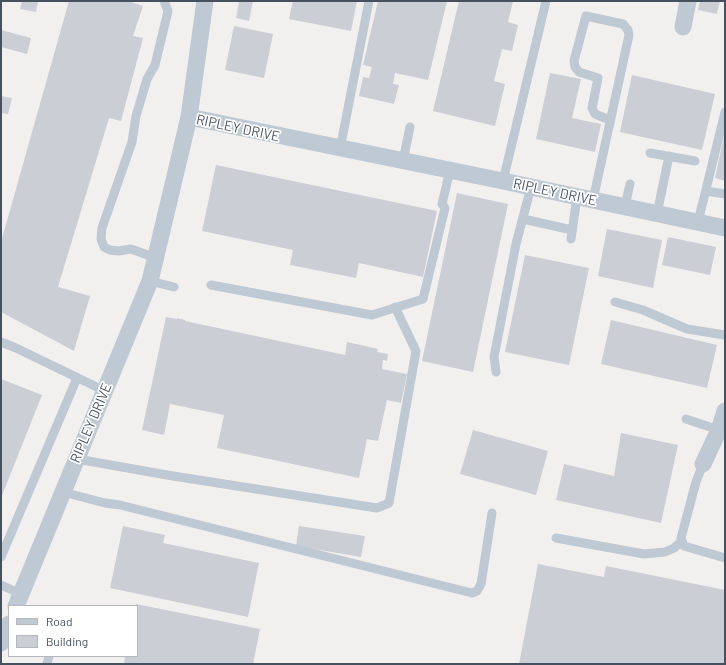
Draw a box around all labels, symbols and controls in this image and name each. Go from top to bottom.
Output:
street label: RIPLEY DRIVE [195,111,281,145]
street label: RIPLEY DRIVE [512,175,598,209]
street label: RIPLEY DRIVE [67,381,115,465]
legend [8,605,138,657]
text: Road [46,614,73,628]
text: Building [46,634,88,648]

